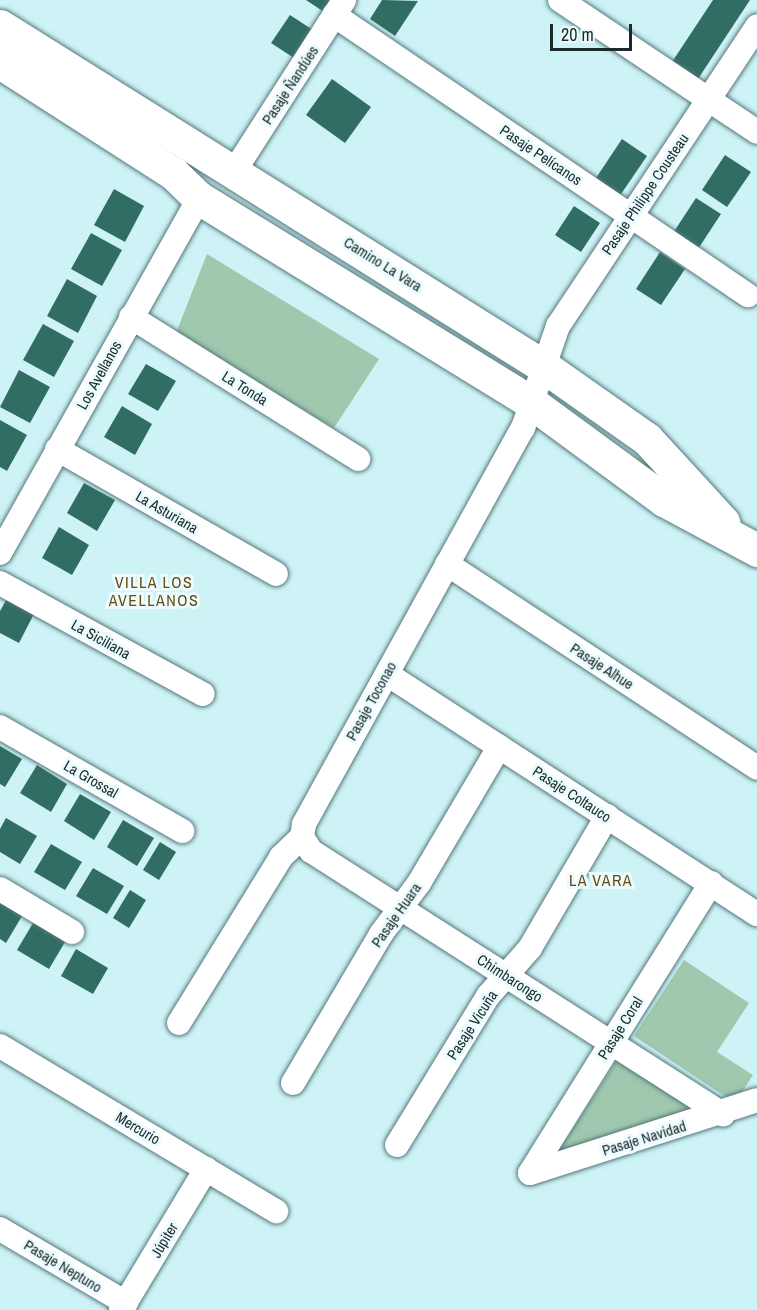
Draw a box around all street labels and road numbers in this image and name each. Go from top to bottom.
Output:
street label: Pasaje Ñandúes [258,42,322,128]
street label: Pasaje Pelícanos [497,121,585,189]
street label: Pasaje Philippe Cousteau [598,130,692,258]
street label: Camino La Vara [341,233,425,295]
street label: Los Avellanos [73,337,125,413]
street label: La Tonda [219,367,271,409]
street label: La Asturiana [132,487,202,537]
street label: La Siciliana [68,615,134,663]
street label: Pasaje Alhue [567,639,637,693]
street label: Pasaje Toconao [342,658,400,744]
street label: La Grossal [61,756,121,802]
street label: Pasaje Coltauco [530,762,614,826]
street label: Pasaje Huara [367,879,425,951]
street label: Chimbarongo [474,950,546,1006]
street label: Pasaje Vicuña [443,987,501,1063]
street label: Pasaje Coral [594,993,646,1063]
street label: Mercurio [113,1108,163,1148]
street label: Pasaje Navidad [600,1117,688,1159]
street label: Júpiter [147,1219,181,1261]
street label: Pasaje Neptuno [21,1236,105,1296]

